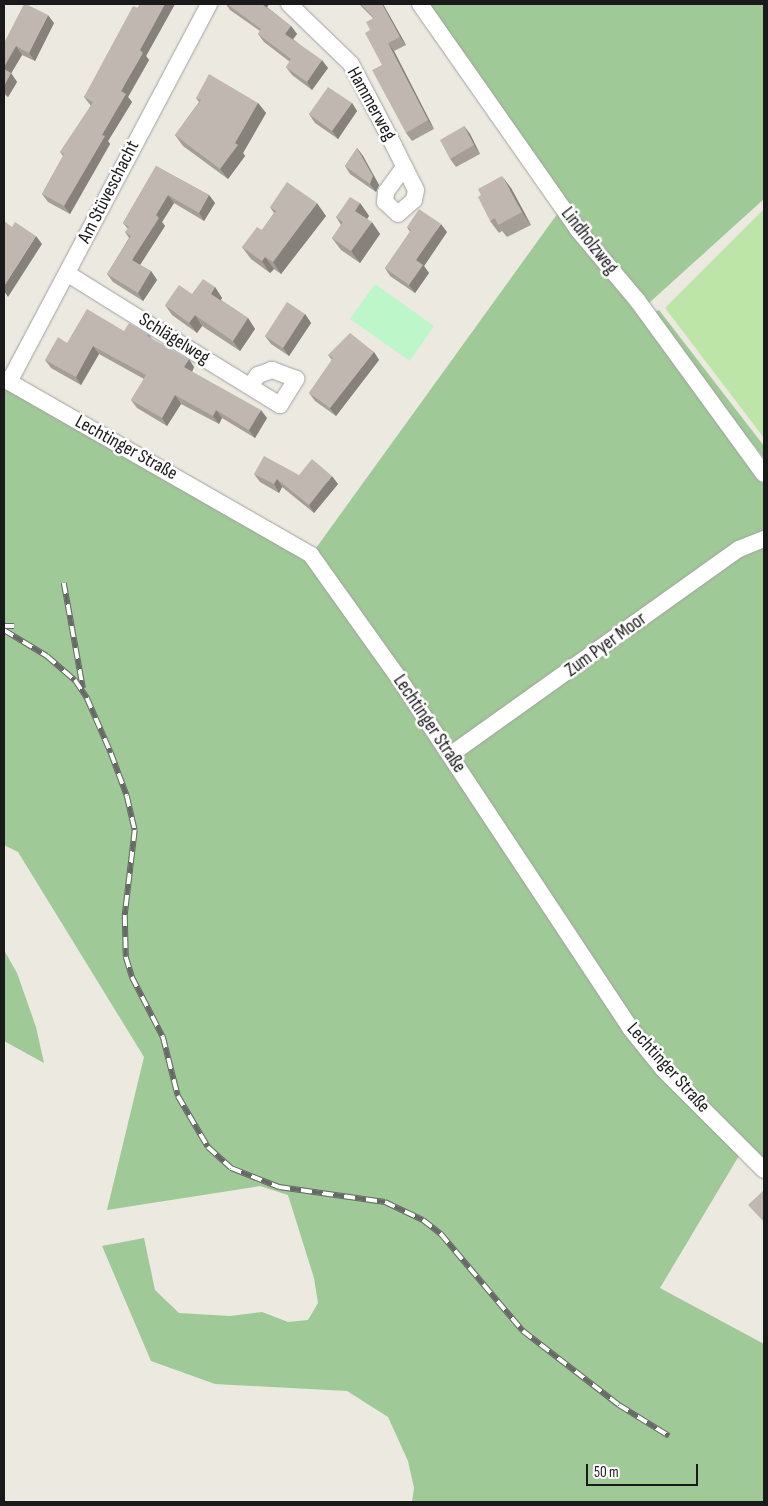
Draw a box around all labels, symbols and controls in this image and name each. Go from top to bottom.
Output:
street label: Hammerweg [342,63,400,145]
street label: Am Stüveschacht [73,137,145,247]
street label: Lindholzweg [556,203,622,279]
street label: Schlägelweg [134,308,214,370]
street label: Lechtinger Straße [71,411,181,485]
street label: Zum Pyer Moor [561,608,651,682]
street label: Lechtinger Straße [388,671,470,777]
street label: Lechtinger Straße [622,1018,714,1118]
scale bar [588,1454,700,1486]
text: 50 m [594,1463,619,1482]

